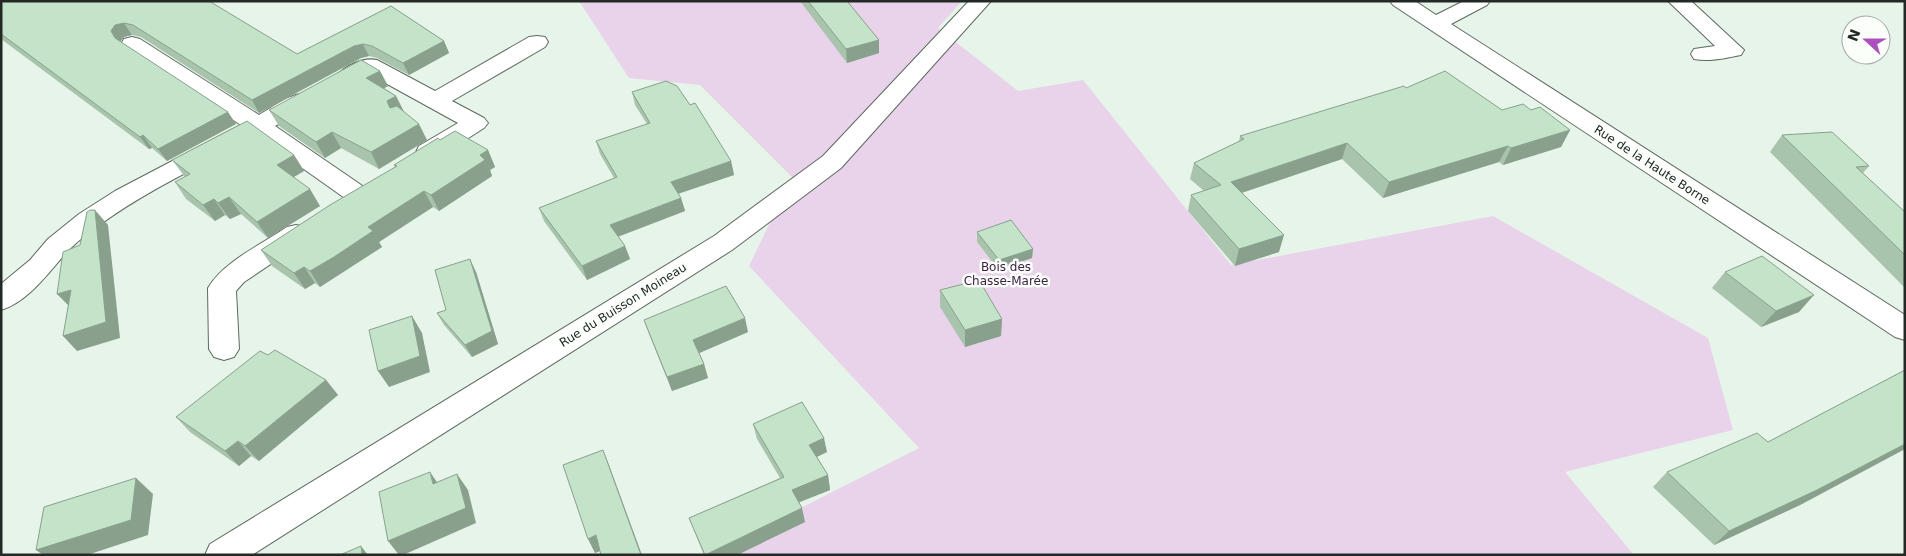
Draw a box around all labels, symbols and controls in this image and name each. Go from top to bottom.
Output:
north arrow [1841,15,1891,65]
text: N [1844,27,1863,44]
street label: Rue de la Haute Borne [1592,122,1712,208]
street label: Rue du Buisson Moineau [557,260,689,350]
park label: Bois des Chasse-Marée [964,260,1048,288]

